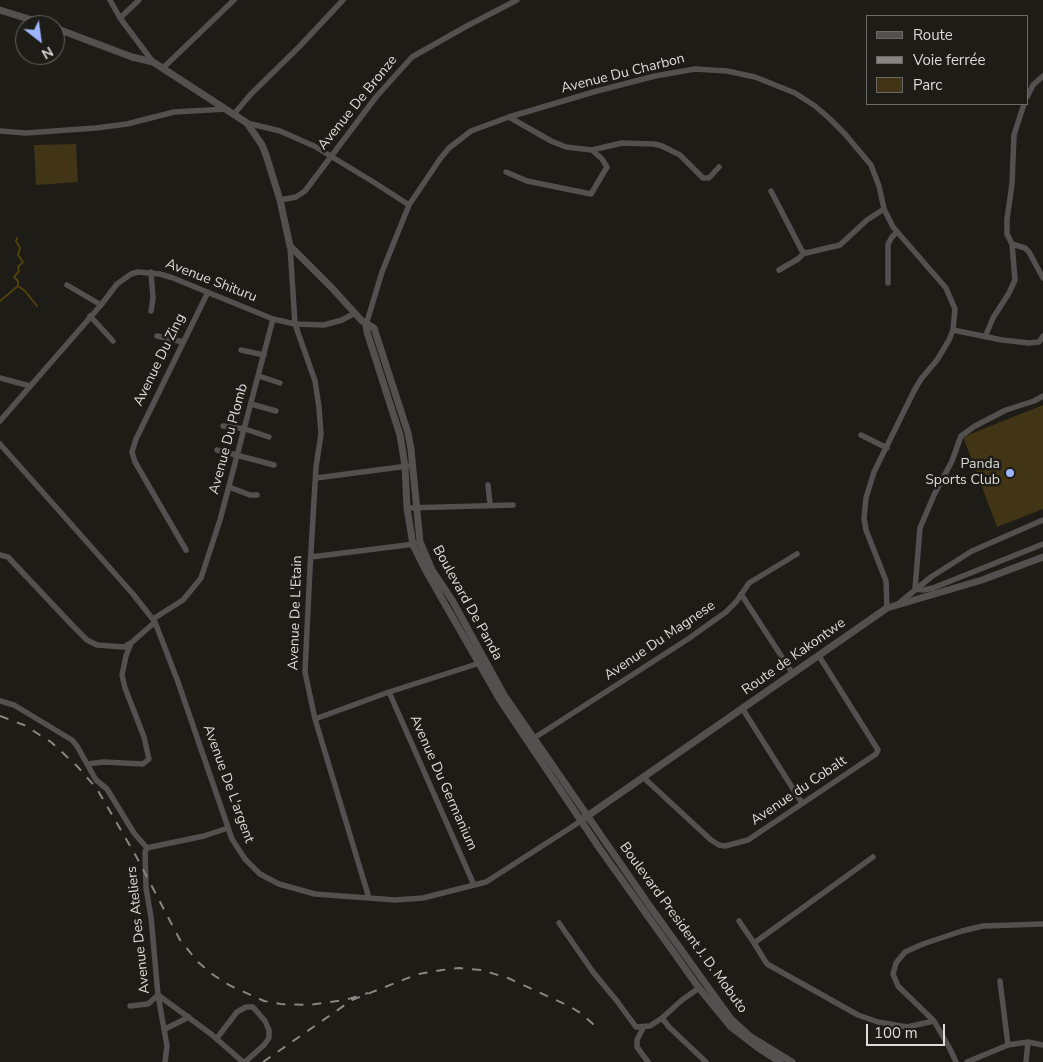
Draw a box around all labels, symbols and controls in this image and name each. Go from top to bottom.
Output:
north arrow [15,15,65,65]
legend [866,15,1028,105]
text: Route [913,25,953,45]
text: N [38,42,57,63]
text: Voie ferrée [913,50,985,70]
street label: Avenue Du Charbon [559,51,687,97]
street label: Avenue De Bronze [315,52,401,154]
text: Parc [913,75,942,95]
street label: Avenue Shituru [163,256,259,306]
street label: Avenue Du Zing [130,311,190,409]
street label: Avenue Du Plomb [206,382,252,496]
place label: Panda Sports Club [925,457,1000,490]
marker: Panda Sports Club [1004,467,1016,479]
street label: Boulevard De Panda [428,543,506,663]
street label: Avenue De L'Etain [286,555,306,671]
street label: Avenue Du Magnese [601,598,719,684]
street label: Route de Kakontwe [739,615,849,699]
street label: Avenue Du Germanium [406,713,480,853]
street label: Avenue De L'argent [199,723,257,845]
street label: Avenue du Cobalt [748,753,850,829]
street label: Boulevard President J. D. Mobuto [615,839,751,1017]
street label: Avenue Des Ateliers [124,865,154,995]
scale bar [868,1014,947,1046]
text: 100 m [874,1023,918,1043]

